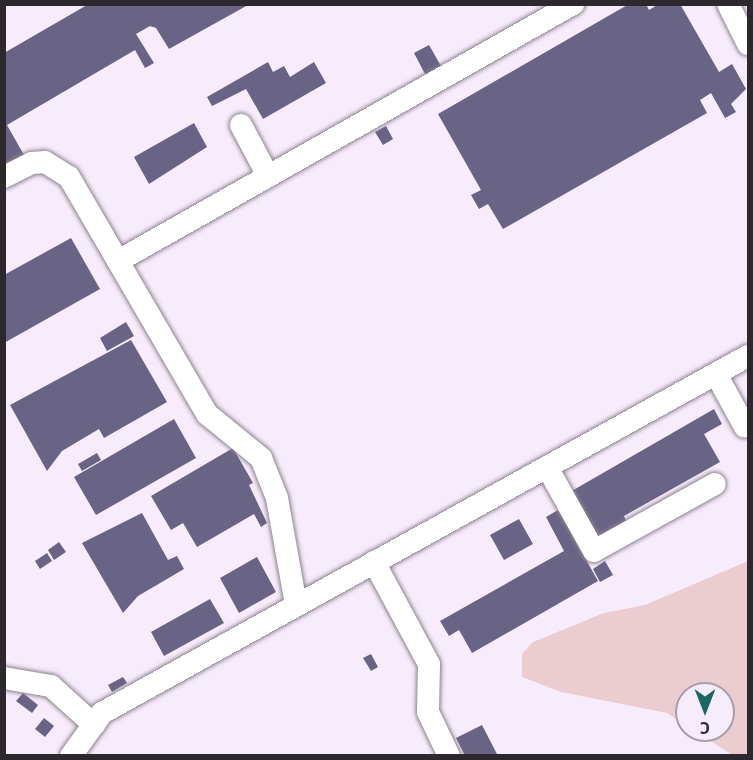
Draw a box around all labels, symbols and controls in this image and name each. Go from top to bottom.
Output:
north arrow [675,682,735,742]
text: С [700,717,710,739]

